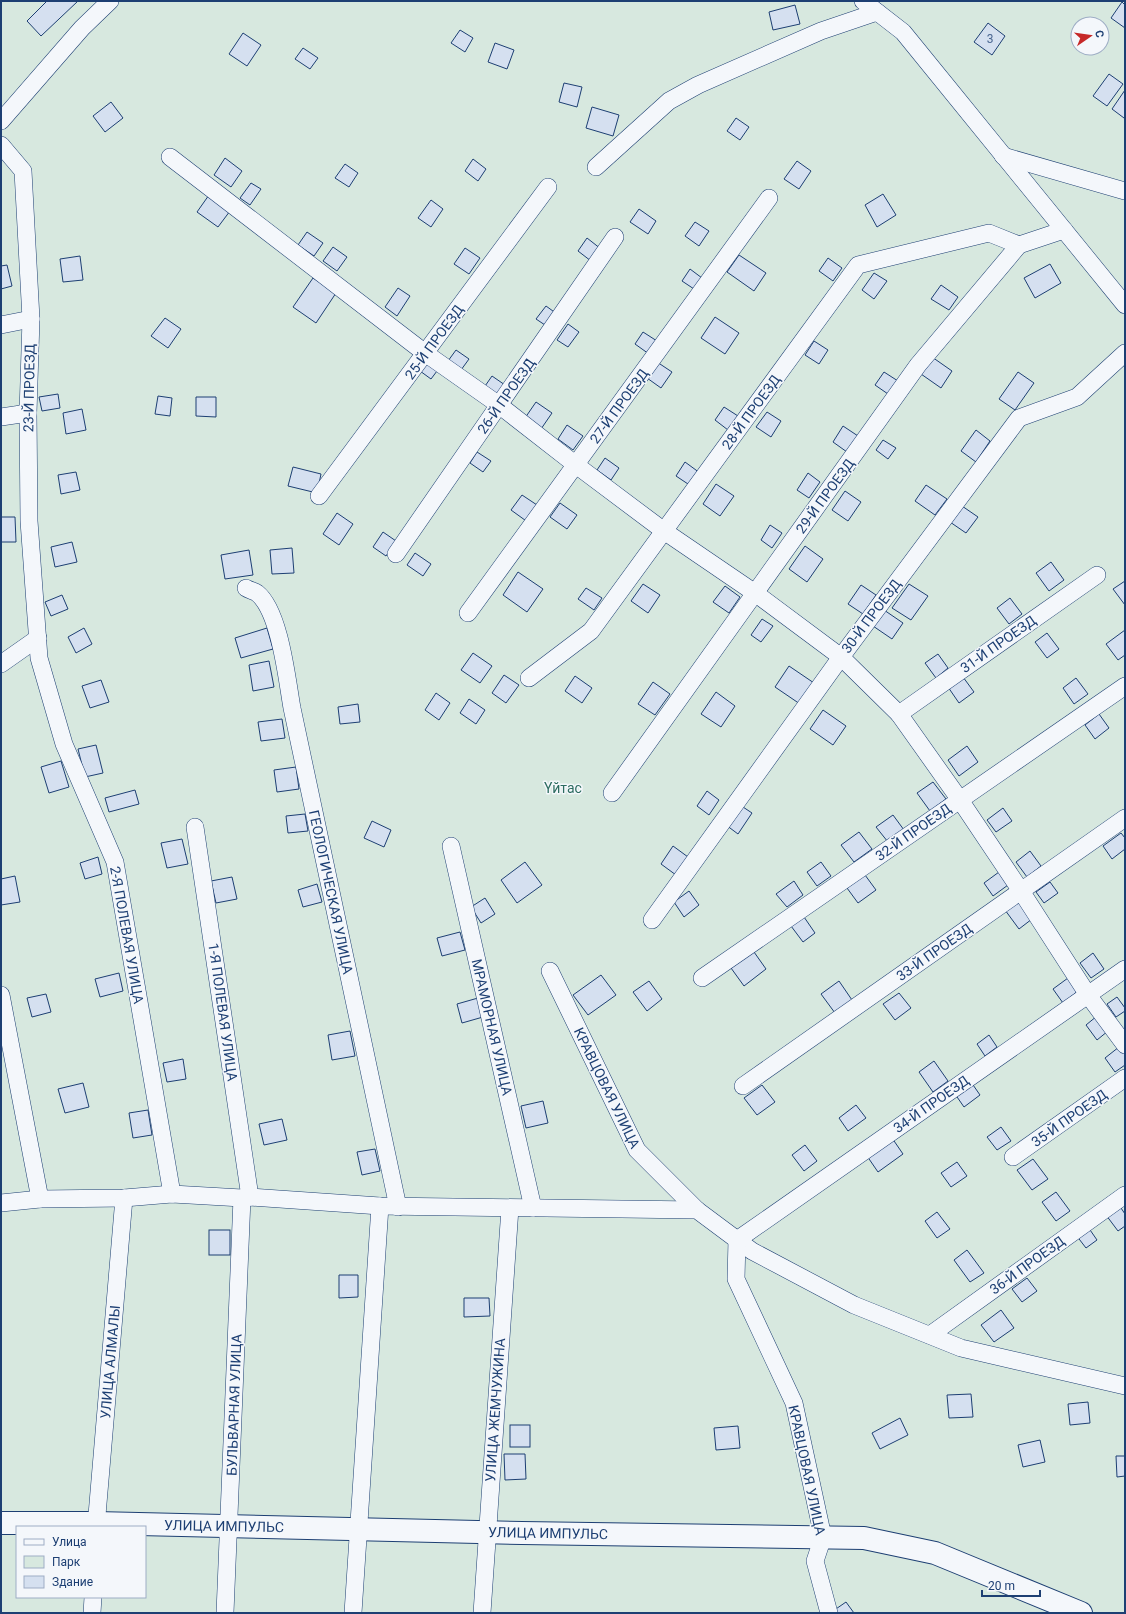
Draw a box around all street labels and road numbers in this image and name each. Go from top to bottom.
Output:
street label: 25-Й ПРОЕЗД [402,301,467,382]
street label: 23-Й ПРОЕЗД [20,343,38,432]
street label: 26-Й ПРОЕЗД [474,355,538,437]
street label: 27-Й ПРОЕЗД [587,365,652,446]
street label: 28-Й ПРОЕЗД [719,371,784,452]
street label: 29-Й ПРОЕЗД [793,455,858,536]
street label: 30-Й ПРОЕЗД [838,576,904,656]
street label: 31-Й ПРОЕЗД [957,612,1039,676]
street label: 32-Й ПРОЕЗД [872,800,954,864]
street label: ГЕОЛОГИЧЕСКАЯ УЛИЦА [306,809,356,975]
street label: 2-Я ПОЛЕВАЯ УЛИЦА [107,865,147,1005]
street label: 33-Й ПРОЕЗД [893,920,975,984]
street label: 1-Я ПОЛЕВАЯ УЛИЦА [205,942,241,1082]
street label: МРАМОРНАЯ УЛИЦА [469,957,515,1097]
street label: КРАВЦОВАЯ УЛИЦА [571,1025,643,1151]
street label: 34-Й ПРОЕЗД [890,1072,972,1136]
street label: 35-Й ПРОЕЗД [1028,1086,1110,1150]
street label: 36-Й ПРОЕЗД [987,1232,1068,1297]
street label: УЛИЦА АЛМАЛЫ [97,1304,123,1420]
street label: БУЛЬВАРНАЯ УЛИЦА [224,1334,244,1476]
street label: УЛИЦА ЖЕМЧУЖИНА [482,1337,508,1483]
street label: КРАВЦОВАЯ УЛИЦА [785,1403,829,1537]
street label: УЛИЦА ИМПУЛЬС [164,1517,284,1535]
street label: УЛИЦА ИМПУЛЬС [488,1524,608,1542]

